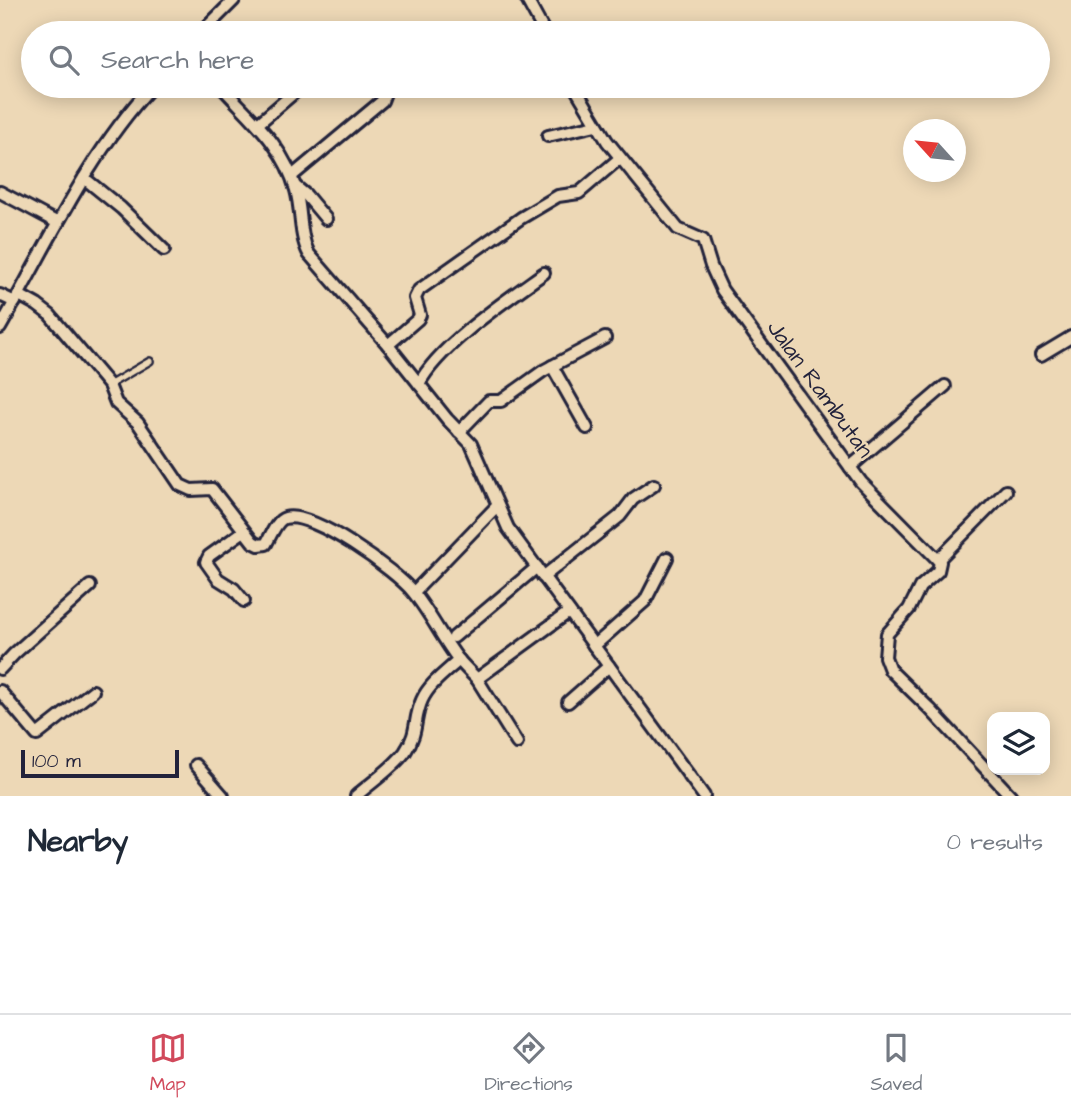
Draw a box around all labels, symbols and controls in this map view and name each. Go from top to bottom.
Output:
search box [21,21,1050,98]
icon: search [45,41,83,79]
text: Search here [101,42,254,78]
north arrow [903,119,966,182]
street label: Jalan Rambutan [759,314,881,464]
map controls [987,712,1050,775]
button: layers [987,712,1050,775]
scale bar [21,747,178,779]
text: 100 m [32,748,81,775]
text: Nearby [28,821,128,863]
text: 0 results [946,826,1043,858]
tab: Map [149,1029,187,1098]
tab: Directions [484,1029,573,1098]
tab: Saved [870,1029,922,1098]

